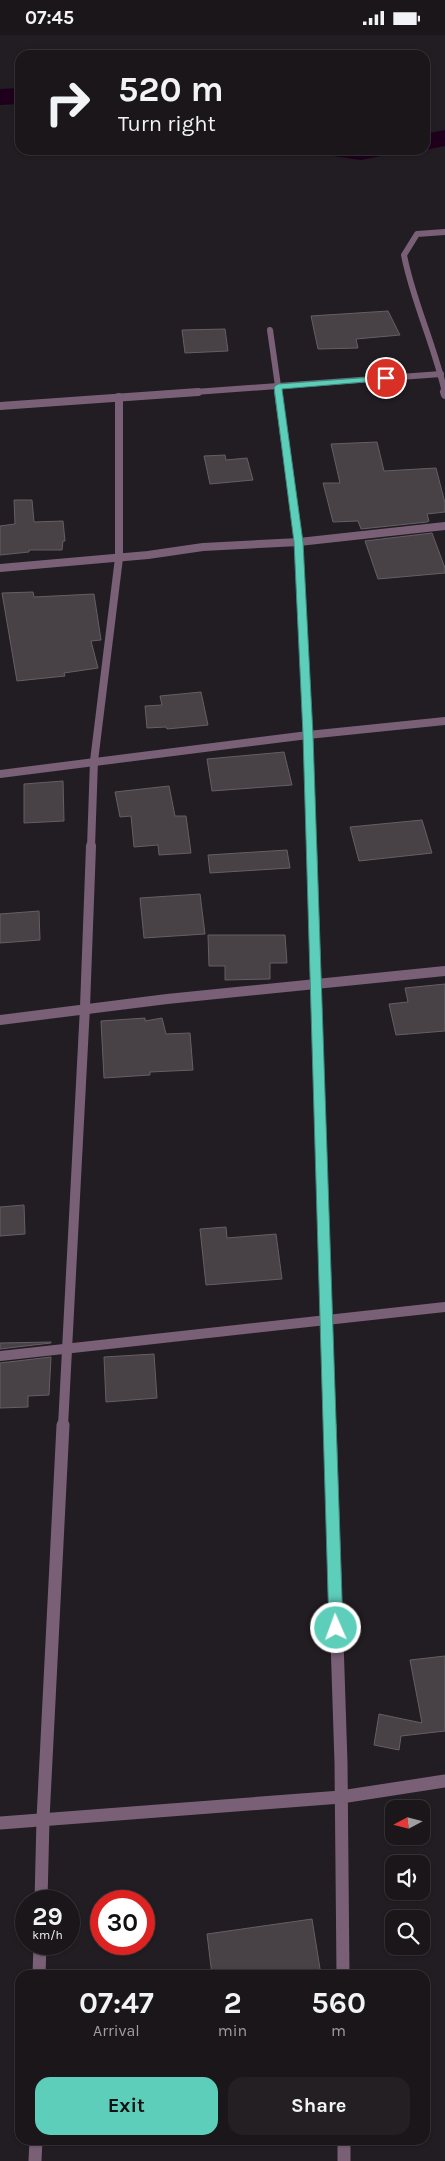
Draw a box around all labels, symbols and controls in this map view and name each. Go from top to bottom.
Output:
text: 07:45 [25,7,74,29]
text: 520 m [118,69,224,110]
icon: right [35,70,100,135]
text: Turn right [118,111,216,137]
pin [365,357,407,399]
icon: arrive [372,364,400,392]
position arrow [309,1601,361,1653]
north arrow [385,1800,430,1845]
map controls [385,1800,430,1955]
button: sound [385,1855,430,1900]
speed limit sign: 30 [90,1890,155,1955]
text: 29 [32,1902,63,1931]
button: search [385,1910,430,1955]
text: km/h [32,1928,63,1942]
text: 07:47 [79,1985,154,2021]
text: 2 [223,1985,242,2021]
text: 560 [311,1985,366,2021]
text: Arrival [93,2021,140,2040]
text: min [218,2021,247,2040]
text: m [331,2021,346,2040]
button: Exit [35,2077,218,2135]
button: Share [228,2077,410,2135]

